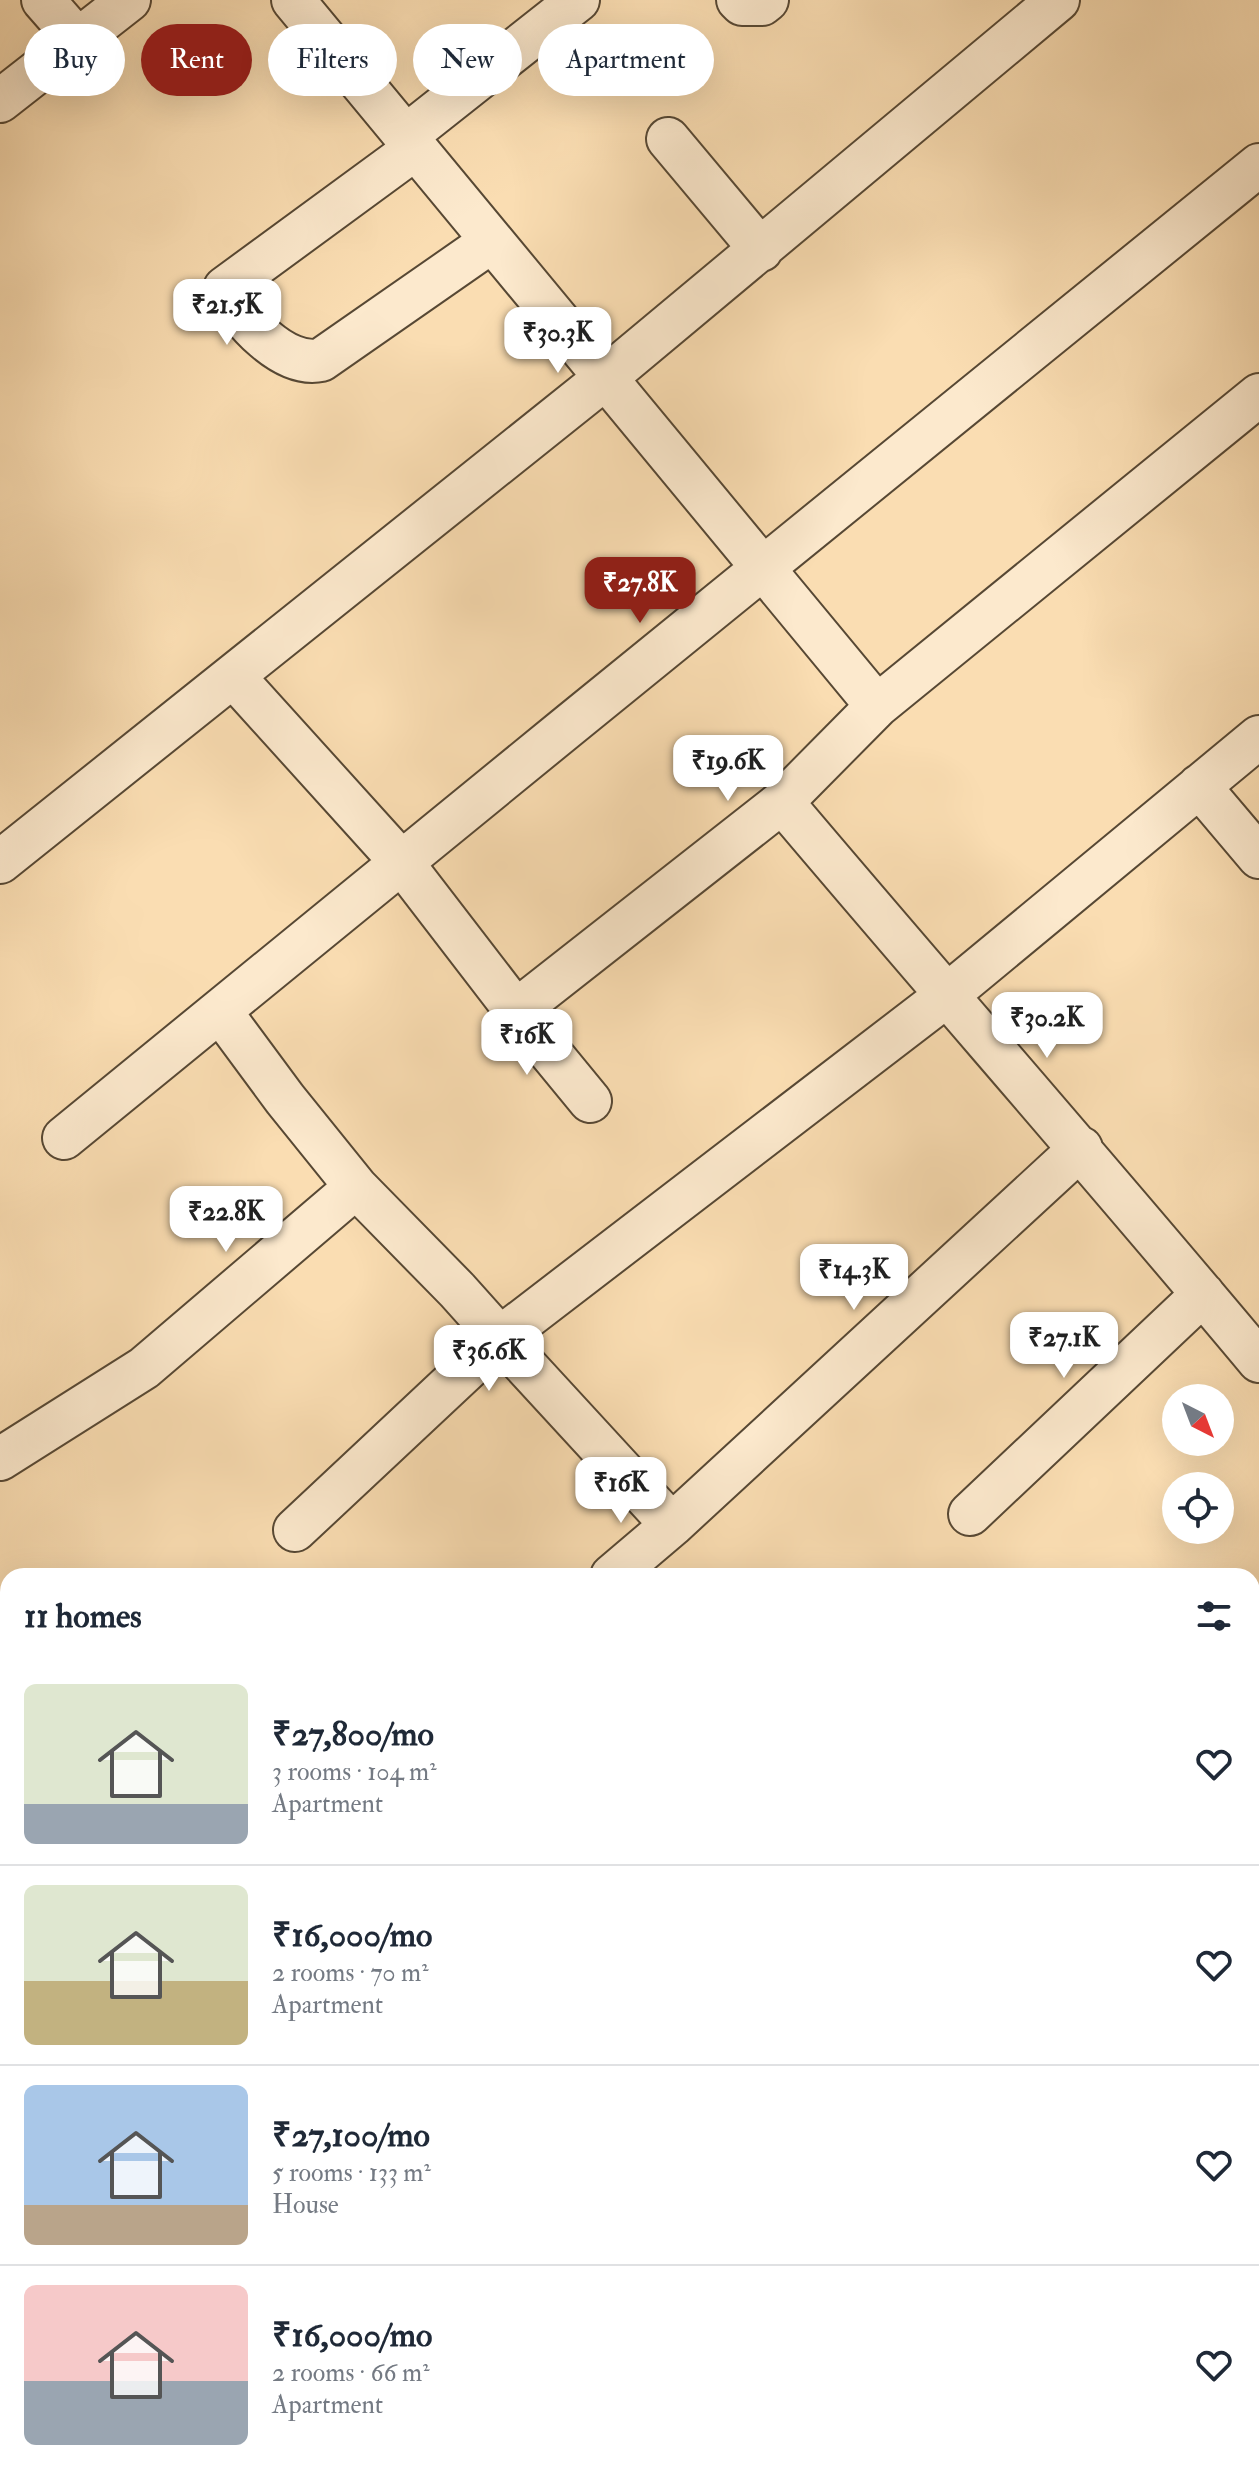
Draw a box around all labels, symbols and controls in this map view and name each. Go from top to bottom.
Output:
chip: Buy [24,24,125,96]
chip: Rent [141,24,252,96]
chip: Filters [268,24,397,96]
chip: New [413,24,522,96]
chip: Apartment [538,24,714,96]
pin: ₹21.5K [162,279,292,347]
text: ₹21.5K [191,289,263,321]
pin: ₹30.3K [493,307,623,375]
text: ₹30.3K [522,317,594,349]
pin: ₹27.8K [575,557,705,625]
text: ₹27.8K [603,567,677,599]
pin: ₹19.6K [663,735,793,803]
text: ₹19.6K [691,745,765,777]
pin: ₹30.2K [982,992,1112,1060]
text: ₹30.2K [1010,1002,1084,1034]
pin: ₹16K [480,1009,574,1077]
text: ₹16K [499,1019,555,1051]
pin: ₹22.8K [161,1186,291,1254]
text: ₹22.8K [188,1196,264,1228]
pin: ₹14.3K [789,1244,919,1312]
text: ₹14.3K [818,1254,890,1286]
pin: ₹27.1K [999,1312,1129,1380]
text: ₹27.1K [1028,1322,1100,1354]
pin: ₹36.6K [424,1325,554,1393]
text: ₹36.6K [452,1335,526,1367]
north arrow [1162,1384,1234,1456]
map controls [1162,1384,1234,1544]
pin: ₹16K [574,1457,668,1525]
text: ₹16K [593,1467,649,1499]
button: locate [1162,1472,1234,1544]
icon: filters [1192,1594,1236,1638]
text: 11 homes [24,1595,142,1638]
text: ₹27,800/mo [272,1713,434,1756]
icon: home [88,1716,184,1812]
icon: heart [1192,1742,1236,1786]
text: 3 rooms · 104 m² [272,1756,437,1788]
text: Apartment [272,1788,383,1820]
text: ₹16,000/mo [272,1914,432,1957]
icon: home [88,1917,184,2013]
icon: heart [1192,1943,1236,1987]
text: 2 rooms · 70 m² [272,1957,429,1989]
text: Apartment [272,1989,383,2021]
text: ₹27,100/mo [272,2114,430,2157]
icon: home [88,2117,184,2213]
icon: heart [1192,2143,1236,2187]
text: 5 rooms · 133 m² [272,2157,431,2189]
text: House [272,2189,339,2221]
text: ₹16,000/mo [272,2314,432,2357]
icon: home [88,2317,184,2413]
icon: heart [1192,2343,1236,2387]
text: 2 rooms · 66 m² [272,2357,430,2389]
text: Apartment [272,2389,383,2421]

